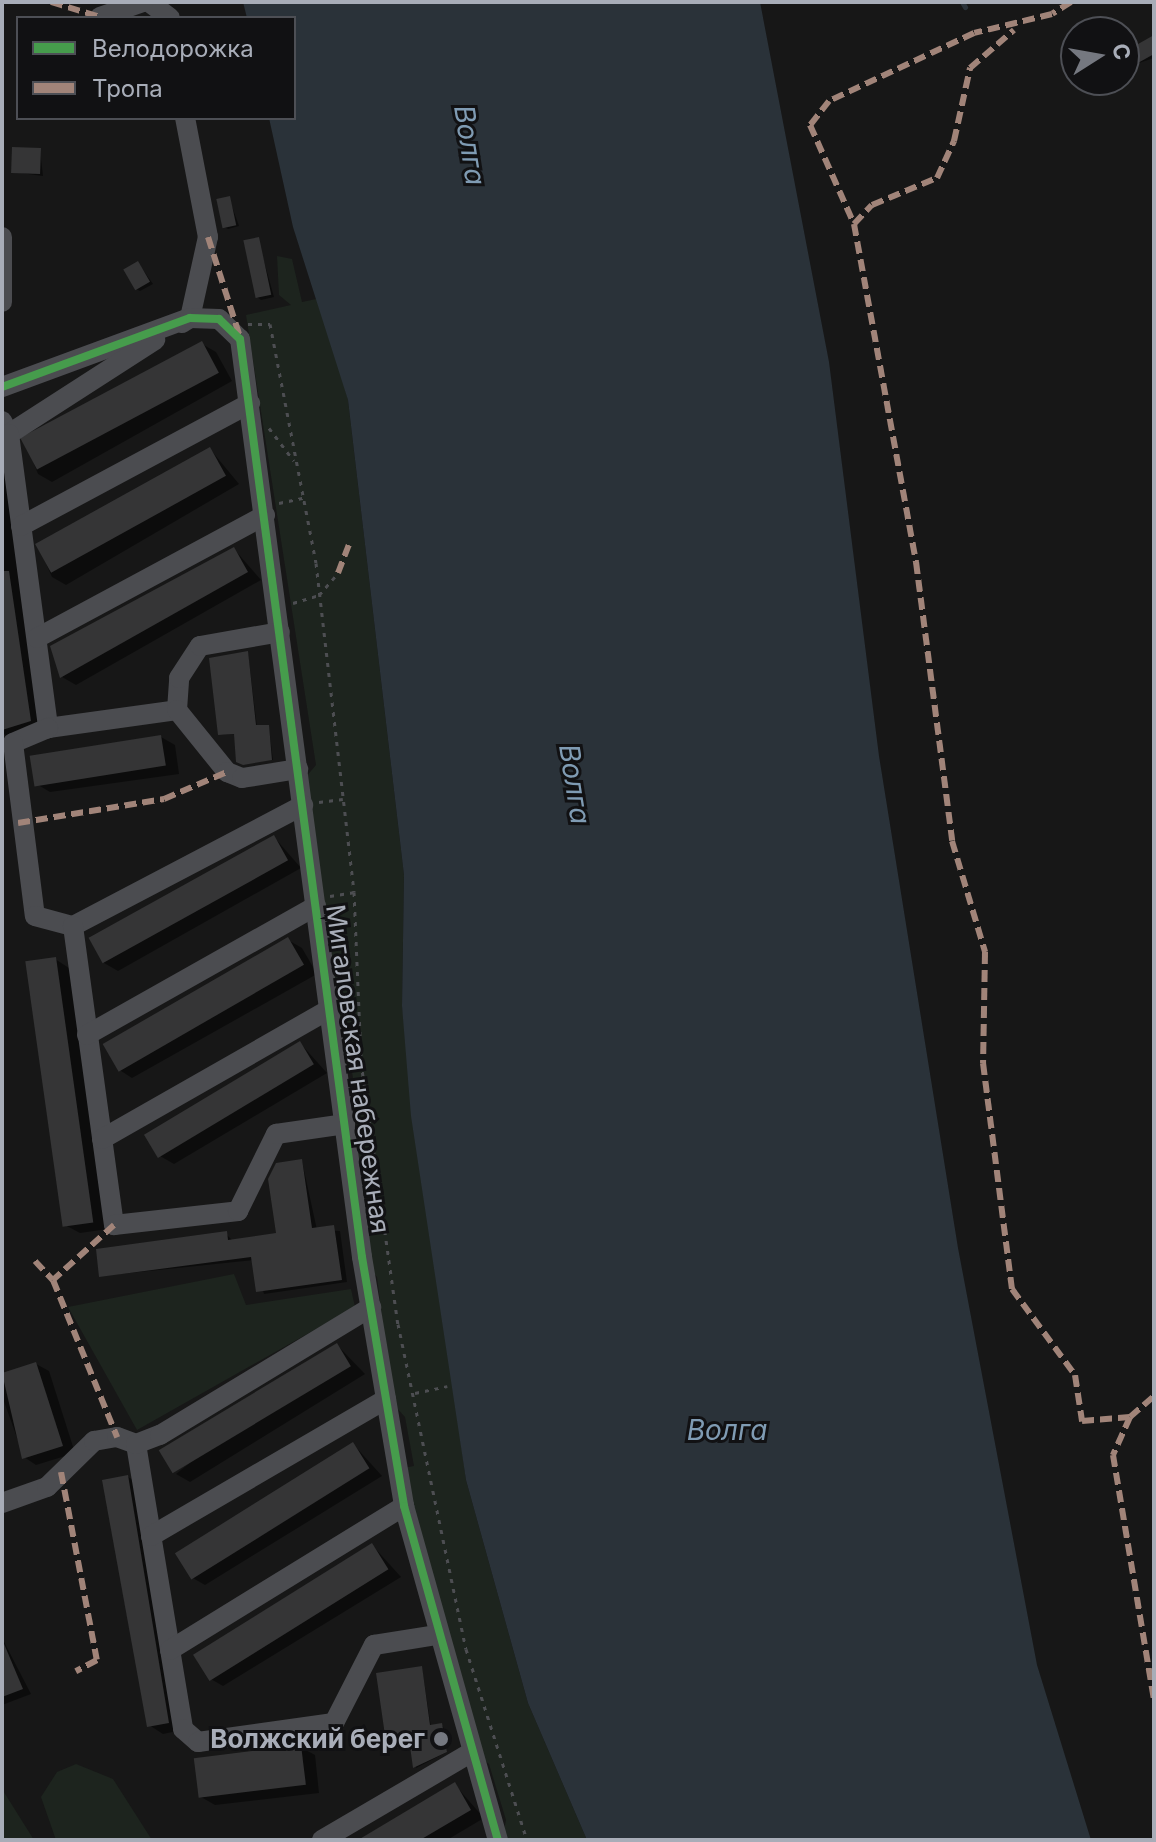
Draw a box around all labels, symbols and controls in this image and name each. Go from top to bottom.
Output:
legend [16,16,296,120]
north arrow [1060,16,1140,96]
text: Велодорожка [92,34,254,63]
text: С [1107,41,1136,62]
text: Тропа [92,74,163,103]
water label: Волга [447,103,493,187]
water label: Волга [552,742,598,826]
street label: Мигаловская набережная [319,903,397,1235]
water label: Волга [687,1413,767,1447]
place label: Волжский берег [210,1723,425,1755]
marker: Волжский берег [432,1730,450,1748]

